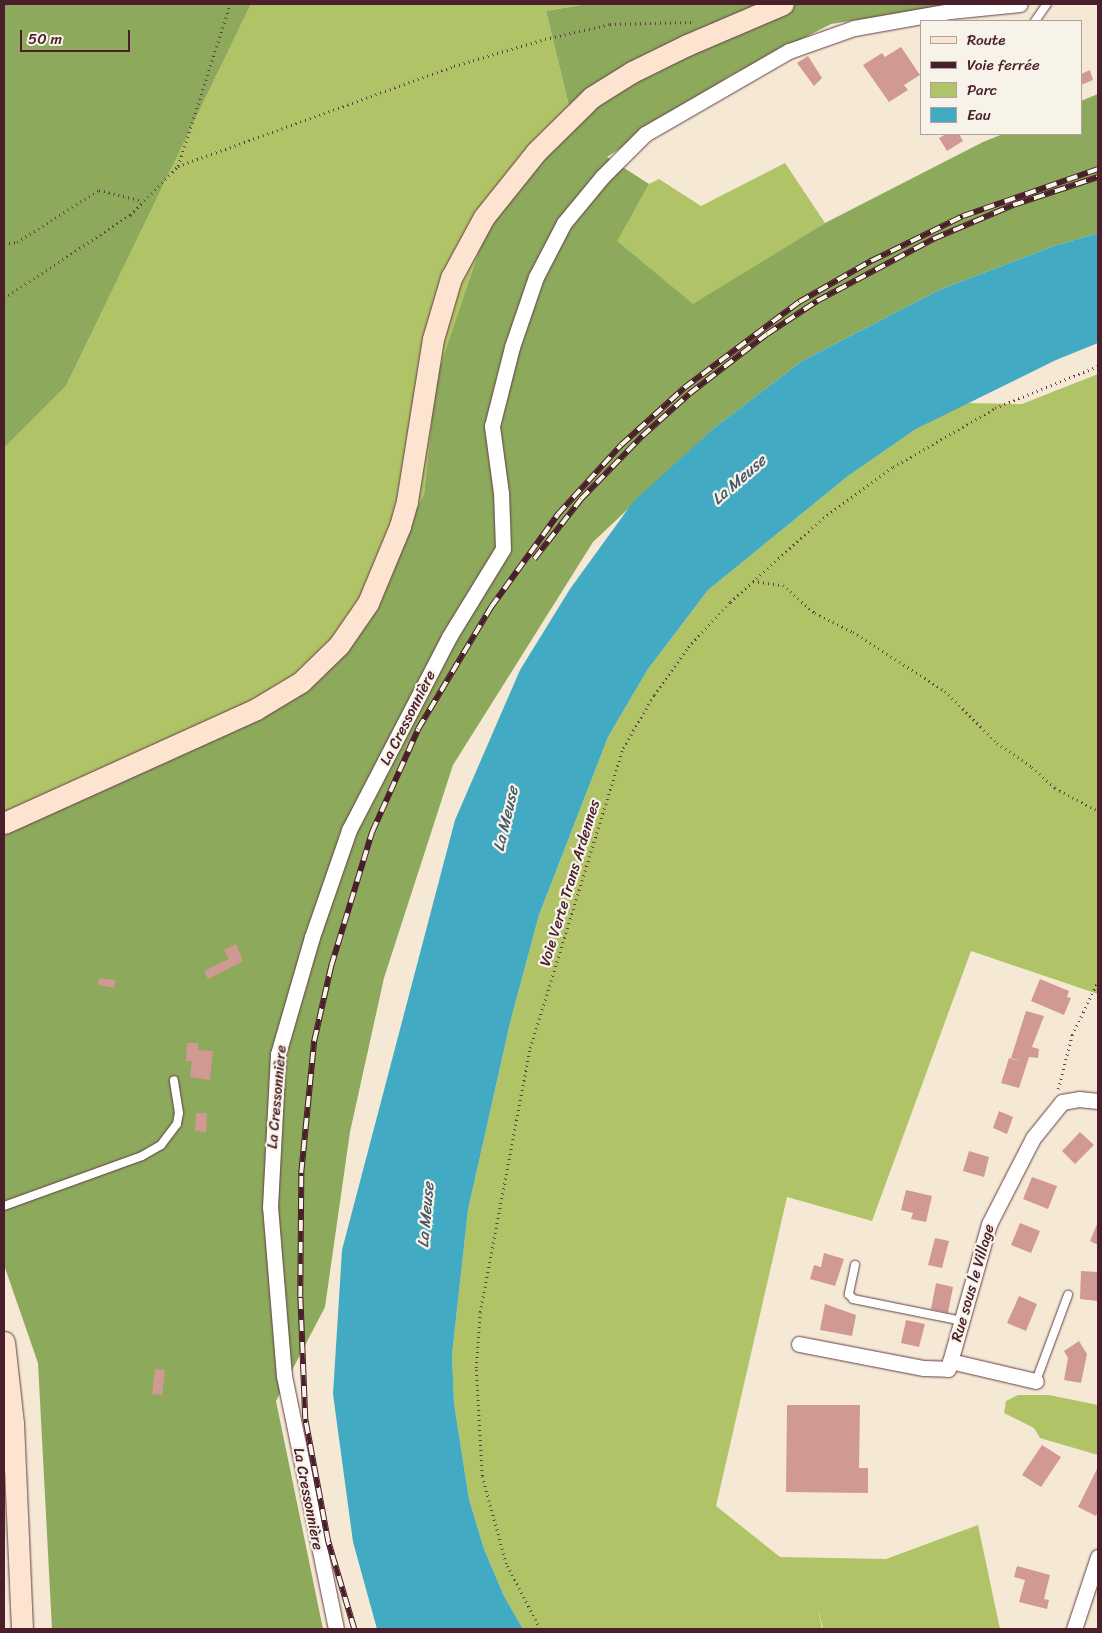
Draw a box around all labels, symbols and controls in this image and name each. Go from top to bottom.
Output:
scale bar [22,20,132,52]
legend [920,20,1082,135]
text: 50 m [28,26,62,52]
text: Route [967,27,1006,53]
text: Voie ferrée [967,52,1040,78]
text: Parc [967,77,997,103]
text: Eau [967,102,991,128]
water label: La Meuse [708,452,770,508]
street label: La Cressonnière [376,668,440,768]
water label: La Meuse [489,785,523,853]
street label: Voie Verte Trans Ardennes [536,798,604,968]
street label: La Cressonnière [263,1044,291,1150]
water label: La Meuse [414,1182,438,1248]
street label: Rue sous le Village [948,1222,998,1344]
street label: La Cressonnière [289,1446,327,1552]

